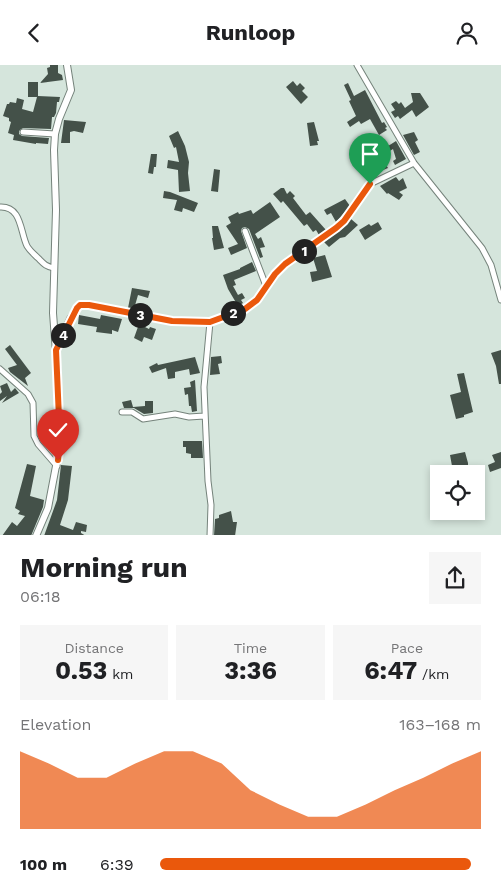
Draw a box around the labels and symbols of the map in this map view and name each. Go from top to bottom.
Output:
pin [349,133,391,184]
pin: 1 [292,239,316,263]
pin: 2 [220,301,246,325]
pin: 3 [128,303,152,327]
pin: 4 [50,323,76,347]
pin [37,409,79,460]

